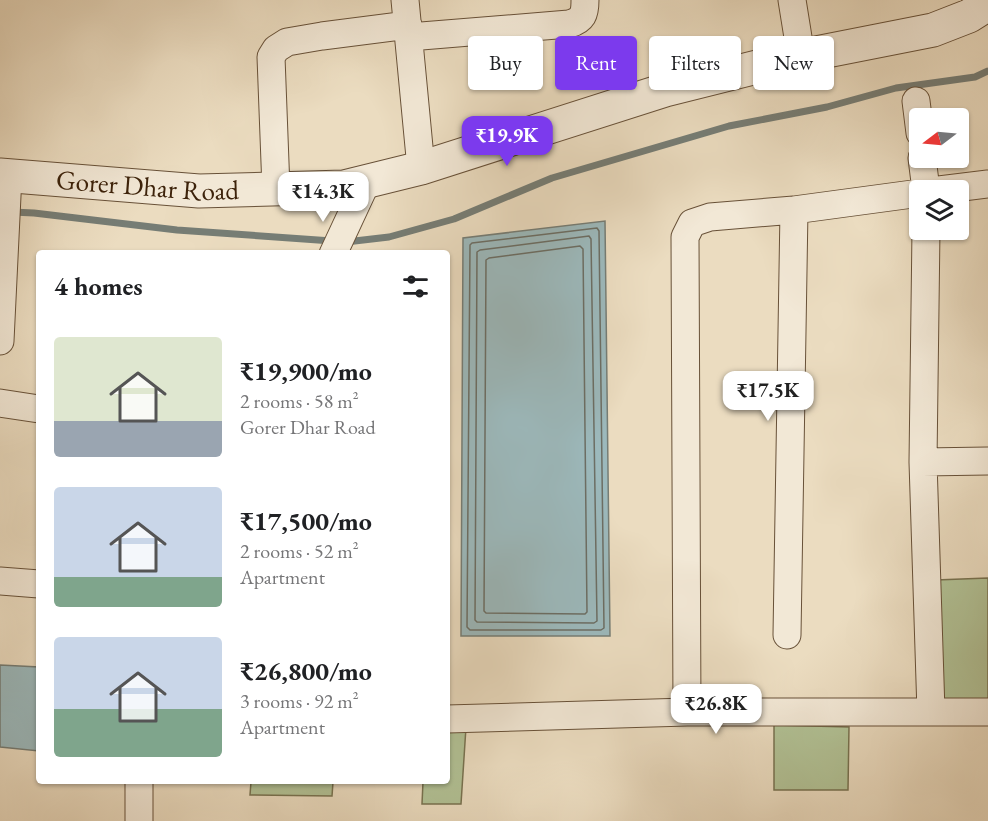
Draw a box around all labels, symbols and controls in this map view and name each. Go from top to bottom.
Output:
chip: Buy [468,36,543,90]
chip: Rent [555,36,637,90]
chip: Filters [649,36,741,90]
chip: New [753,36,834,90]
north arrow [909,108,969,168]
map controls [909,108,969,240]
pin: ₹19.9K [458,116,556,167]
text: ₹19.9K [476,122,538,148]
street label: Gorer Dhar Road [55,162,240,208]
pin: ₹14.3K [274,172,372,223]
text: ₹14.3K [292,178,354,204]
button: layers [909,180,969,240]
text: 4 homes [54,269,143,303]
icon: filters [399,270,432,303]
text: ₹19,900/mo [240,354,372,388]
icon: home [102,361,174,433]
pin: ₹17.5K [719,371,817,422]
text: ₹17.5K [737,377,799,403]
text: 2 rooms · 58 m² [240,388,359,414]
text: Gorer Dhar Road [240,414,376,440]
text: ₹17,500/mo [240,504,372,538]
icon: home [102,511,174,583]
text: 2 rooms · 52 m² [240,538,359,564]
text: Apartment [240,564,325,590]
text: ₹26,800/mo [240,654,372,688]
icon: home [102,661,174,733]
pin: ₹26.8K [667,684,765,735]
text: 3 rooms · 92 m² [240,688,359,714]
text: ₹26.8K [685,690,747,716]
text: Apartment [240,714,325,740]

